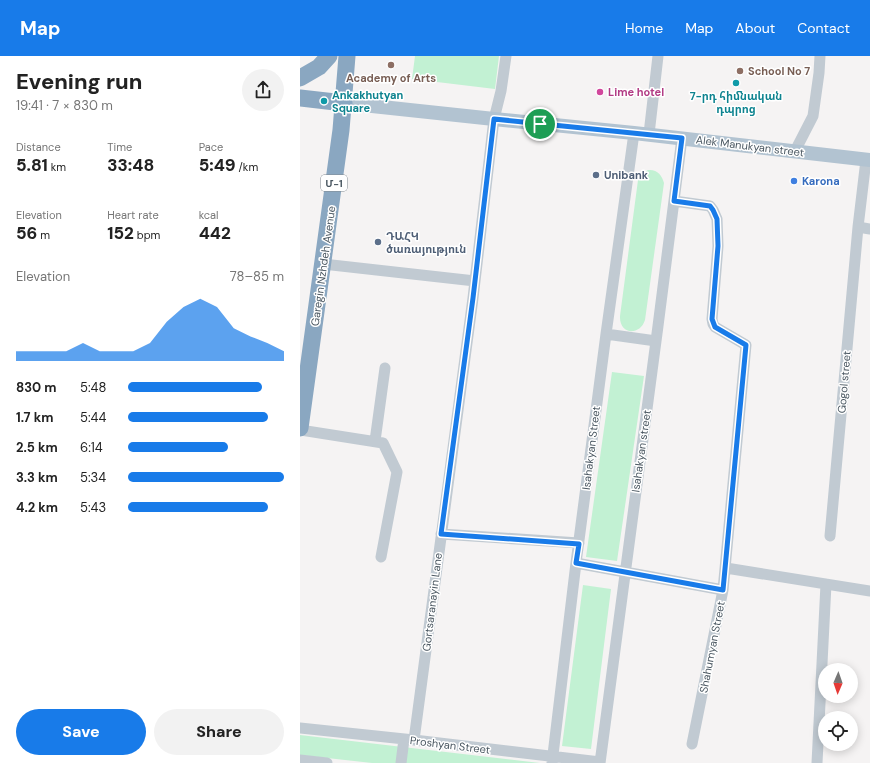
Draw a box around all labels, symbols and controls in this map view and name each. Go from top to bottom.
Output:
text: Map [20,16,60,41]
text: Home [625,19,663,37]
text: Map [685,19,713,37]
text: About [735,19,775,37]
text: Contact [797,19,850,37]
marker: Academy of Arts [386,60,396,70]
place label: School No 7 [748,64,810,78]
marker: School No 7 [735,66,745,76]
text: Evening run [16,67,142,96]
button: share [242,69,284,111]
place label: Academy of Arts [346,71,436,85]
marker: 7-րդ հիմնական դպրոց [731,78,741,88]
place label: Lime hotel [608,85,664,99]
marker: Lime hotel [595,87,605,97]
place label: Ankakhutyan Square [332,88,404,115]
place label: 7-րդ հիմնական դպրոց [690,89,782,116]
marker: Ankakhutyan Square [319,96,329,106]
text: 19:41 · 7 × 830 m [16,97,113,114]
pin [523,107,557,141]
icon: arrive [529,113,551,135]
street label: Alek Manukyan street [695,132,805,160]
text: Distance [16,140,61,154]
text: Time [107,140,132,154]
text: Pace [199,140,223,154]
text: 5.81 [16,154,48,176]
text: 33:48 [107,154,154,176]
text: 5:49 [199,154,236,176]
text: km [48,160,66,174]
text: /km [236,160,258,174]
place label: Unibank [604,168,649,182]
marker: Unibank [591,170,601,180]
place label: Karona [802,174,840,188]
road number: Մ-1 [321,175,347,191]
marker: Karona [789,176,799,186]
street label: Garegin Nzhdeh Avenue [308,205,338,327]
text: Elevation [16,208,62,222]
text: Heart rate [107,208,159,222]
text: kcal [199,208,219,222]
text: 56 [16,222,37,244]
text: 152 [107,222,134,244]
text: 442 [199,222,231,244]
text: m [37,228,50,242]
text: bpm [134,228,160,242]
place label: ԴԱՀԿ ծառայություն [386,229,466,256]
marker: ԴԱՀԿ ծառայություն [373,237,383,247]
text: Elevation [16,268,70,285]
text: 78–85 m [230,268,284,285]
street label: Gogol street [834,350,854,414]
text: 830 m [16,379,57,396]
text: 5:48 [80,379,106,396]
street label: Isahakyan Street [579,405,603,491]
text: 1.7 km [16,409,53,426]
text: 5:44 [80,409,106,426]
street label: Isahakyan street [628,409,654,493]
text: 2.5 km [16,439,58,456]
text: 6:14 [80,439,103,456]
text: 3.3 km [16,469,58,486]
text: 5:34 [80,469,106,486]
text: 4.2 km [16,499,58,516]
text: 5:43 [80,499,106,516]
street label: Gortsaranayin Lane [419,552,445,652]
street label: Shahumyan Street [696,600,728,694]
north arrow [818,663,858,703]
map controls [818,663,858,751]
button: Save [16,709,146,755]
button: Share [154,709,284,755]
button: locate [818,711,858,751]
street label: Proshyan Street [409,733,491,757]

